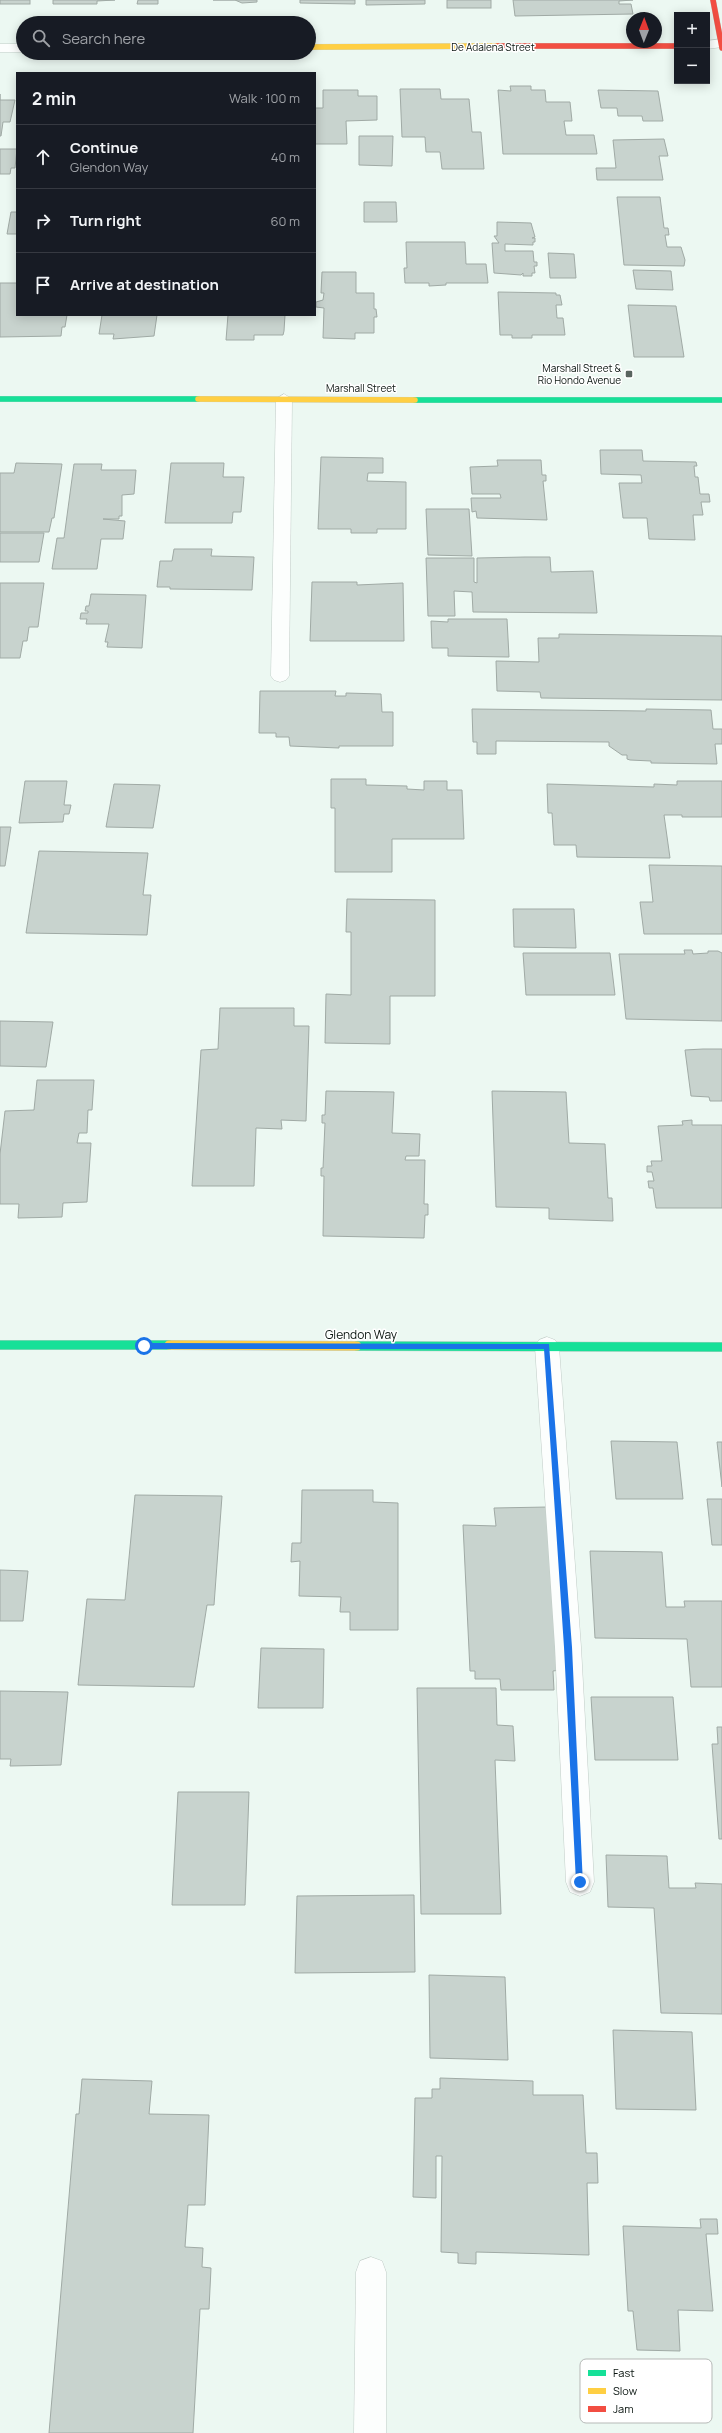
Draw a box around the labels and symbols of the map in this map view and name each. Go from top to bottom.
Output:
north arrow [626,12,662,48]
street label: De Adalena Street [451,40,535,54]
place label: Marshall Street & Rio Hondo Avenue [538,361,621,387]
marker: Marshall Street & Rio Hondo Avenue [624,369,634,379]
street label: Marshall Street [326,381,396,395]
street label: Glendon Way [325,1326,398,1343]
route start [135,1337,153,1355]
route end [571,1873,589,1891]
legend [580,2359,712,2423]
text: Fast [613,2365,635,2380]
text: Slow [613,2383,638,2398]
text: Jam [613,2401,634,2416]

